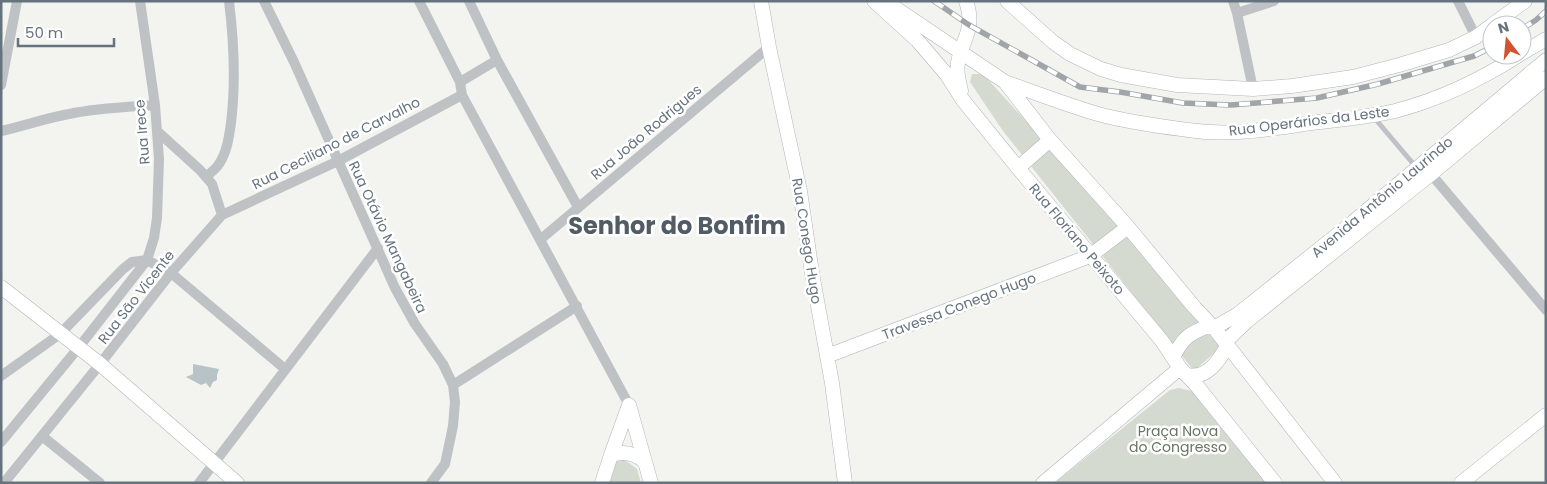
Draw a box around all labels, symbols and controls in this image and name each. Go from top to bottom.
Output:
scale bar [18,15,114,47]
north arrow [1482,15,1532,65]
text: N [1496,16,1511,39]
text: 50 m [25,22,63,43]
street label: Rua João Rodrigues [586,80,706,184]
street label: Rua Ceciliano de Carvalho [249,92,424,194]
street label: Rua Irece [129,98,155,165]
street label: Rua Operários da Leste [1228,101,1391,141]
street label: Avenida Antônio Laurindo [1307,132,1457,262]
street label: Rua Otávio Mangabeira [344,158,432,316]
street label: Rua Conego Hugo [787,177,827,305]
street label: Rua Floriano Peixoto [1024,179,1130,299]
district label: Senhor do Bonfim [568,209,786,242]
street label: Rua São Vicente [93,246,179,348]
street label: Travessa Conego Hugo [879,267,1039,345]
park label: Praça Nova do Congresso [1129,421,1227,457]

